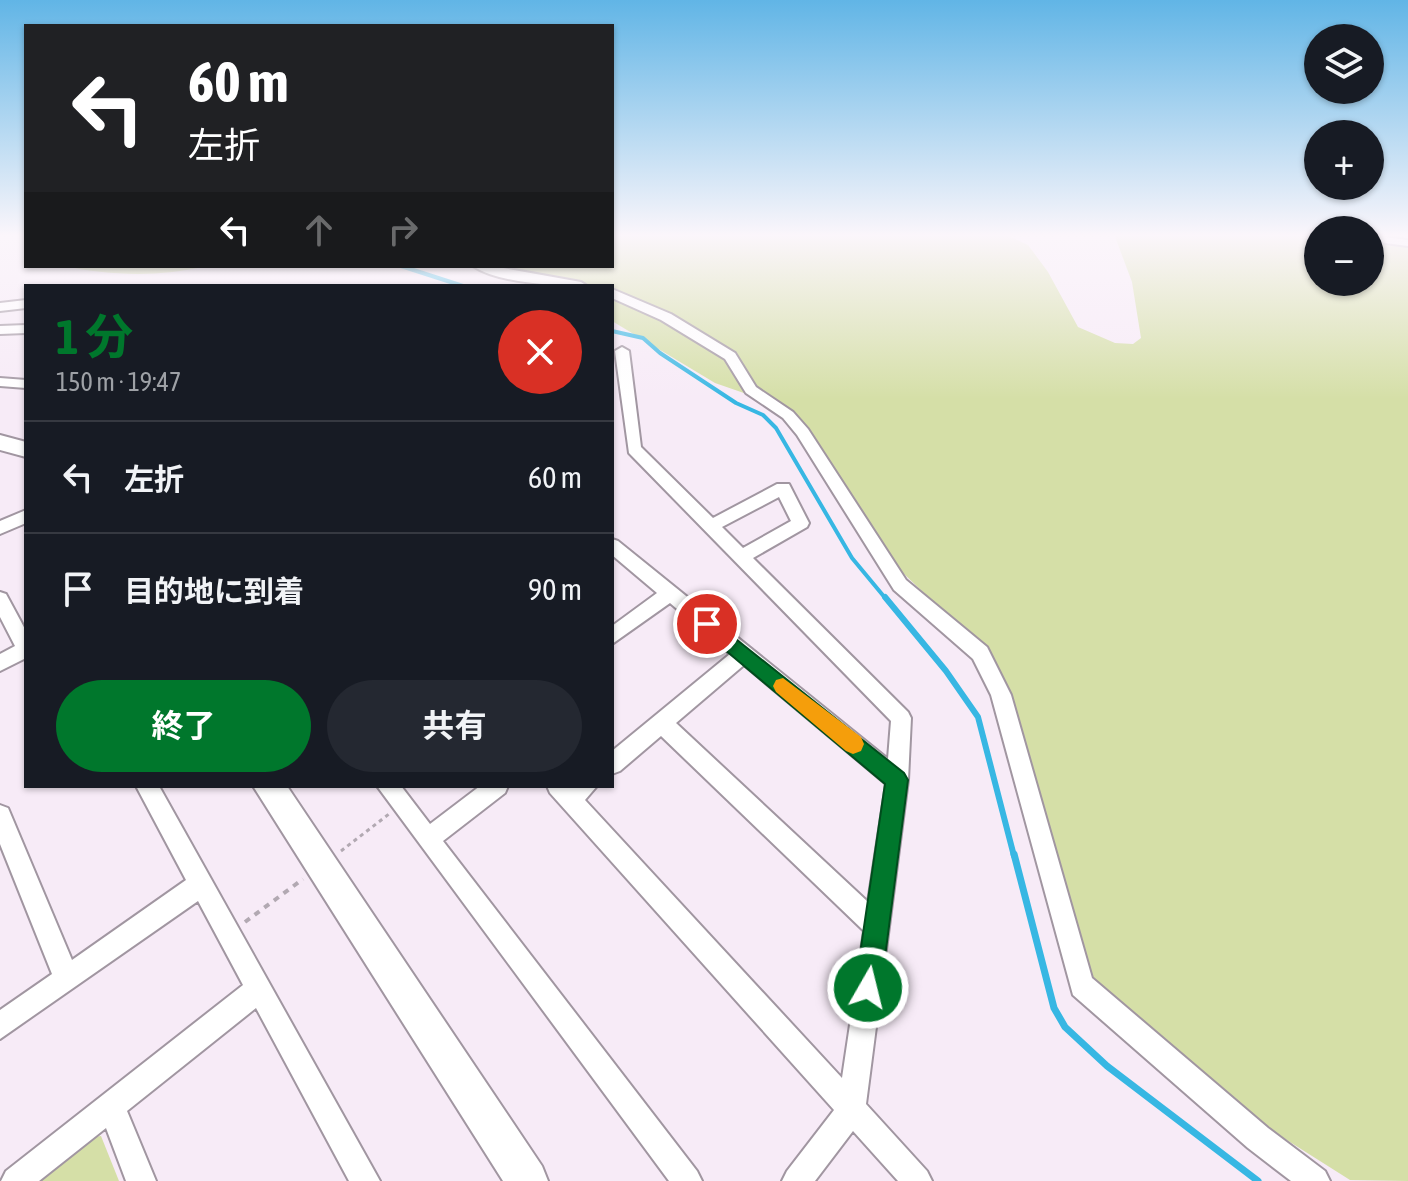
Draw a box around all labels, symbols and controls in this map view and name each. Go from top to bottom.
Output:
map controls [1304,24,1384,296]
button: layers [1304,24,1384,104]
text: 60 m [188,50,289,114]
icon: left [56,56,160,160]
button: + [1304,120,1384,200]
text: 左折 [188,124,260,166]
icon: left [213,208,257,252]
icon: ahead [297,208,341,252]
icon: right [381,208,425,252]
button: − [1304,216,1384,296]
text: 1 分 [56,309,133,364]
button: close [498,310,582,394]
text: 150 m · 19:47 [56,367,181,397]
icon: left [56,455,100,499]
text: 60 m [528,460,582,494]
text: 左折 [124,462,184,496]
icon: arrive [56,567,100,611]
text: 90 m [528,572,582,606]
text: 目的地に到着 [124,574,304,608]
pin [673,590,741,658]
icon: arrive [685,602,729,646]
button: 終了 [56,680,311,772]
button: 共有 [327,680,582,772]
position arrow [826,946,910,1030]

